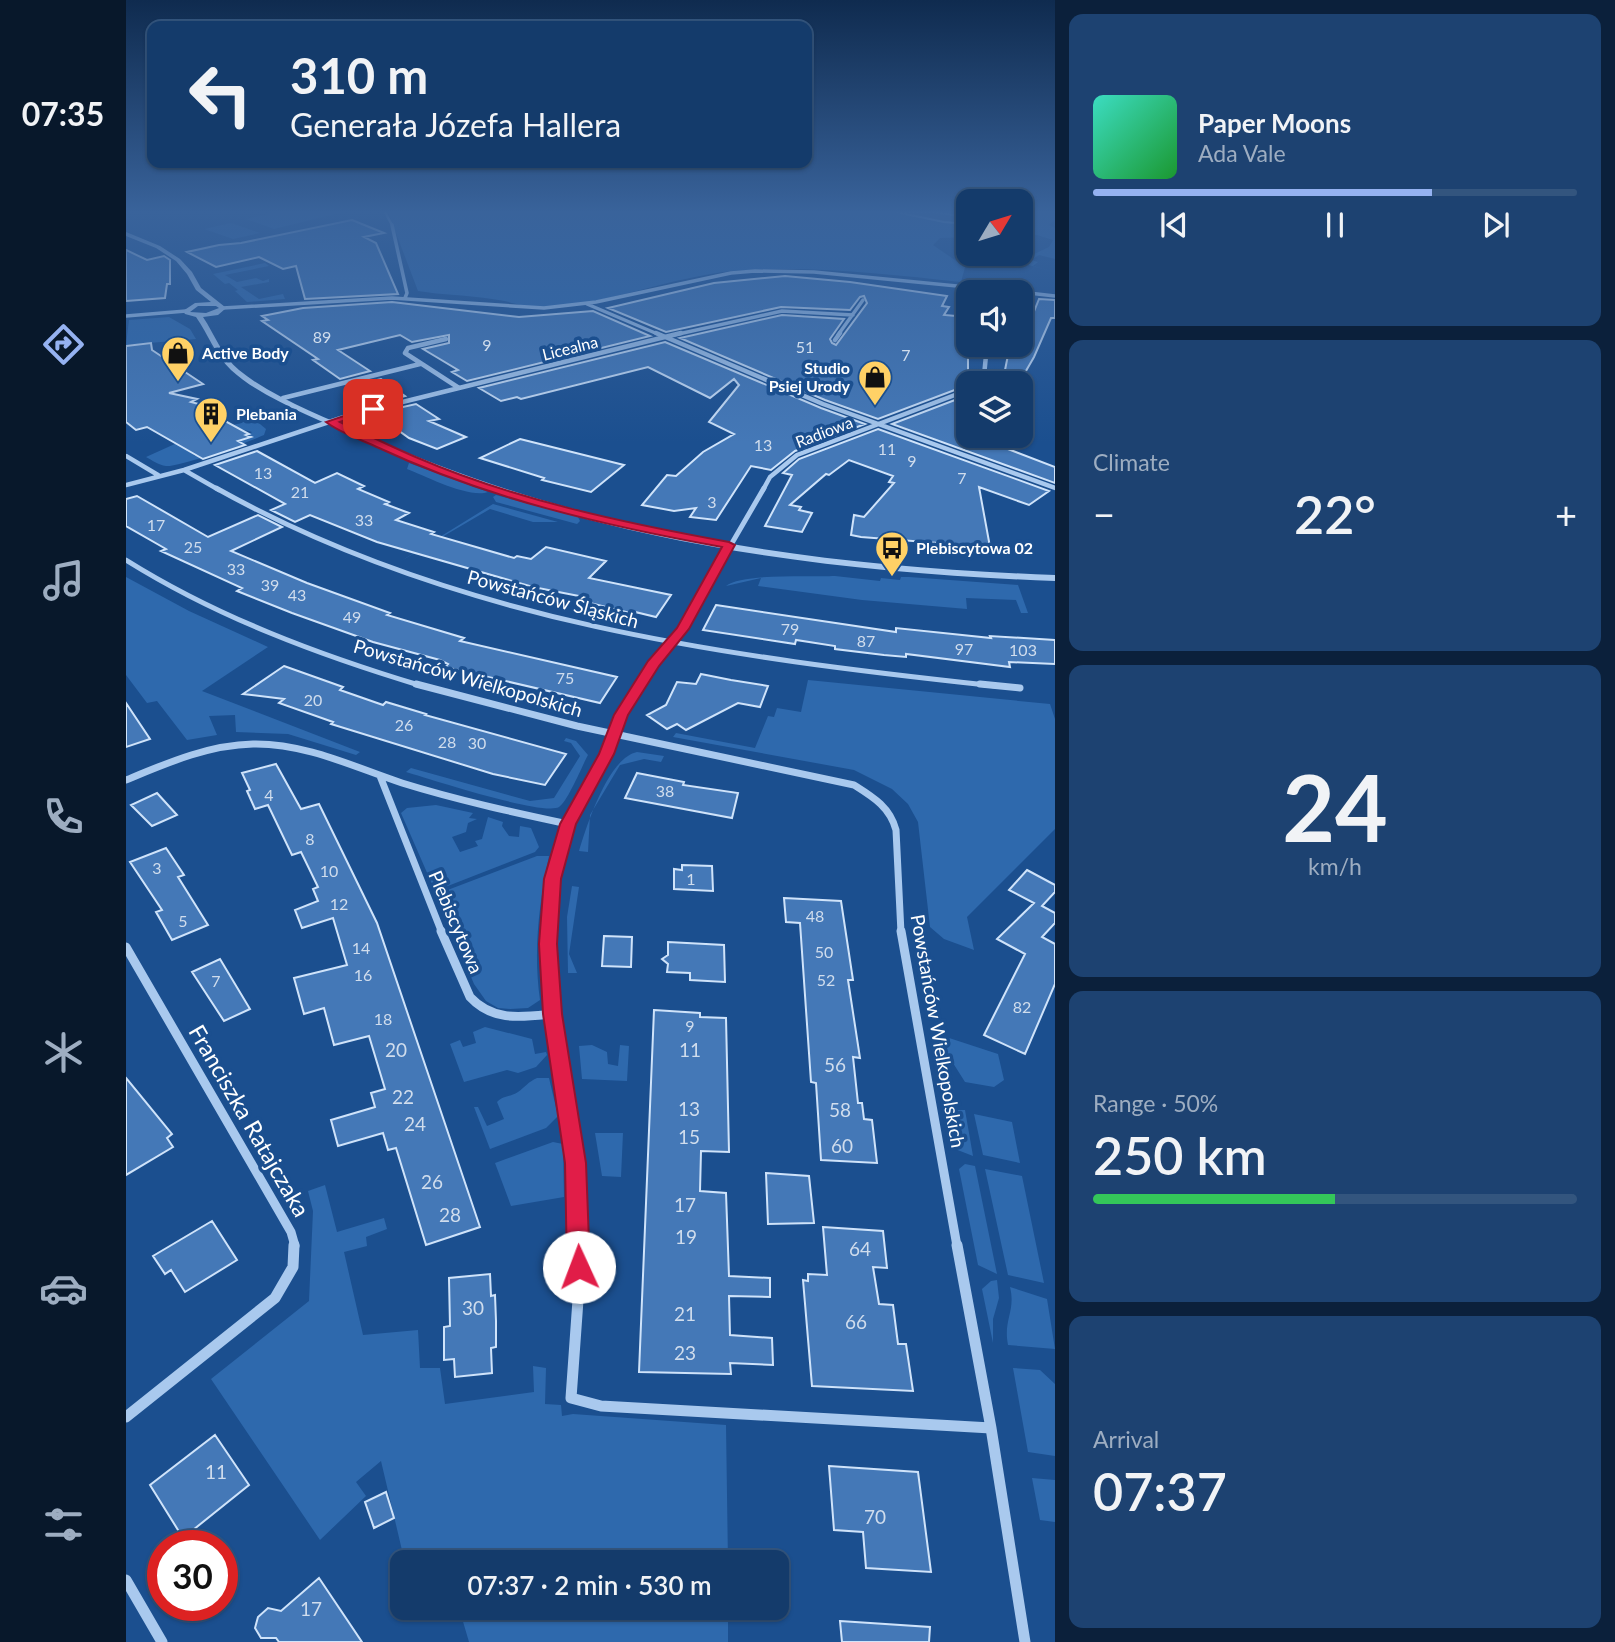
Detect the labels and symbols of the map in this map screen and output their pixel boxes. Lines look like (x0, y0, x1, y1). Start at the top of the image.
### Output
north arrow (956, 189, 1032, 266)
house number: 89 (313, 327, 331, 346)
street label: Licealna (540, 331, 600, 364)
shop icon: Active Body (159, 334, 197, 383)
house number: 9 (482, 335, 492, 354)
house number: 51 (796, 337, 814, 356)
place label: Active Body (201, 343, 289, 362)
house number: 7 (901, 345, 911, 364)
place label: Studio Psiej Urody (769, 358, 851, 395)
shop icon: Studio Psiej Urody (856, 358, 894, 407)
pin (343, 379, 403, 439)
building icon: Plebania (192, 395, 230, 444)
place label: Plebania (236, 404, 297, 423)
street label: Radiowa (792, 412, 855, 451)
house number: 13 (754, 435, 772, 454)
house number: 11 (878, 439, 896, 458)
house number: 9 (907, 451, 917, 470)
house number: 13 (254, 463, 272, 482)
house number: 7 (957, 468, 967, 487)
house number: 21 (291, 482, 309, 501)
house number: 3 (707, 492, 717, 511)
house number: 33 (355, 510, 373, 529)
house number: 17 (147, 515, 165, 534)
bus stop icon: Plebiscytowa 02 (873, 529, 911, 578)
house number: 25 (184, 537, 202, 556)
place label: Plebiscytowa 02 (916, 538, 1033, 557)
house number: 33 (227, 559, 245, 578)
street label: Powstańców Śląskich (465, 565, 641, 632)
house number: 39 (261, 575, 279, 594)
house number: 43 (288, 585, 306, 604)
house number: 49 (343, 607, 361, 626)
house number: 79 (781, 619, 799, 638)
house number: 87 (857, 631, 875, 650)
street label: Powstańców Wielkopolskich (351, 634, 585, 721)
house number: 97 (955, 639, 973, 658)
house number: 103 (1009, 640, 1037, 659)
house number: 75 (556, 668, 574, 687)
house number: 20 (304, 690, 322, 709)
house number: 26 (395, 715, 413, 734)
house number: 28 (438, 732, 456, 751)
house number: 30 (468, 733, 486, 752)
house number: 38 (656, 781, 674, 800)
house number: 4 (264, 785, 274, 804)
house number: 8 (305, 829, 315, 848)
house number: 3 (152, 858, 162, 877)
house number: 10 (320, 861, 338, 880)
street label: Plebiscytowa (424, 867, 488, 977)
house number: 1 (686, 869, 696, 888)
house number: 12 (330, 894, 348, 913)
house number: 48 (806, 906, 824, 925)
house number: 5 (178, 911, 188, 930)
street label: Powstańców Wielkopolskich (907, 912, 970, 1149)
house number: 14 (352, 938, 370, 957)
house number: 50 (815, 942, 833, 961)
house number: 16 (354, 965, 372, 984)
house number: 52 (817, 970, 835, 989)
house number: 7 (211, 971, 221, 990)
house number: 82 (1013, 997, 1031, 1016)
house number: 18 (374, 1009, 392, 1028)
house number: 9 (685, 1016, 695, 1035)
street label: Franciszka Ratajczaka (183, 1020, 316, 1221)
house number: 20 (385, 1038, 407, 1061)
house number: 11 (679, 1038, 701, 1061)
house number: 56 (824, 1053, 846, 1076)
house number: 22 (392, 1085, 414, 1108)
house number: 13 (678, 1097, 700, 1120)
house number: 58 (829, 1098, 851, 1121)
house number: 24 (404, 1112, 426, 1135)
house number: 15 (678, 1125, 700, 1148)
house number: 60 (831, 1134, 853, 1157)
house number: 26 (421, 1170, 443, 1193)
house number: 17 (674, 1193, 696, 1216)
house number: 28 (439, 1203, 461, 1226)
house number: 19 (675, 1225, 697, 1248)
position arrow (542, 1230, 616, 1304)
house number: 64 (849, 1237, 871, 1260)
house number: 30 (462, 1296, 484, 1319)
house number: 21 (674, 1302, 696, 1325)
house number: 66 (845, 1310, 867, 1333)
house number: 23 (674, 1341, 696, 1364)
house number: 11 (205, 1460, 227, 1483)
house number: 70 (864, 1505, 886, 1528)
speed limit sign: 30 (147, 1530, 238, 1621)
house number: 17 (300, 1597, 322, 1620)

